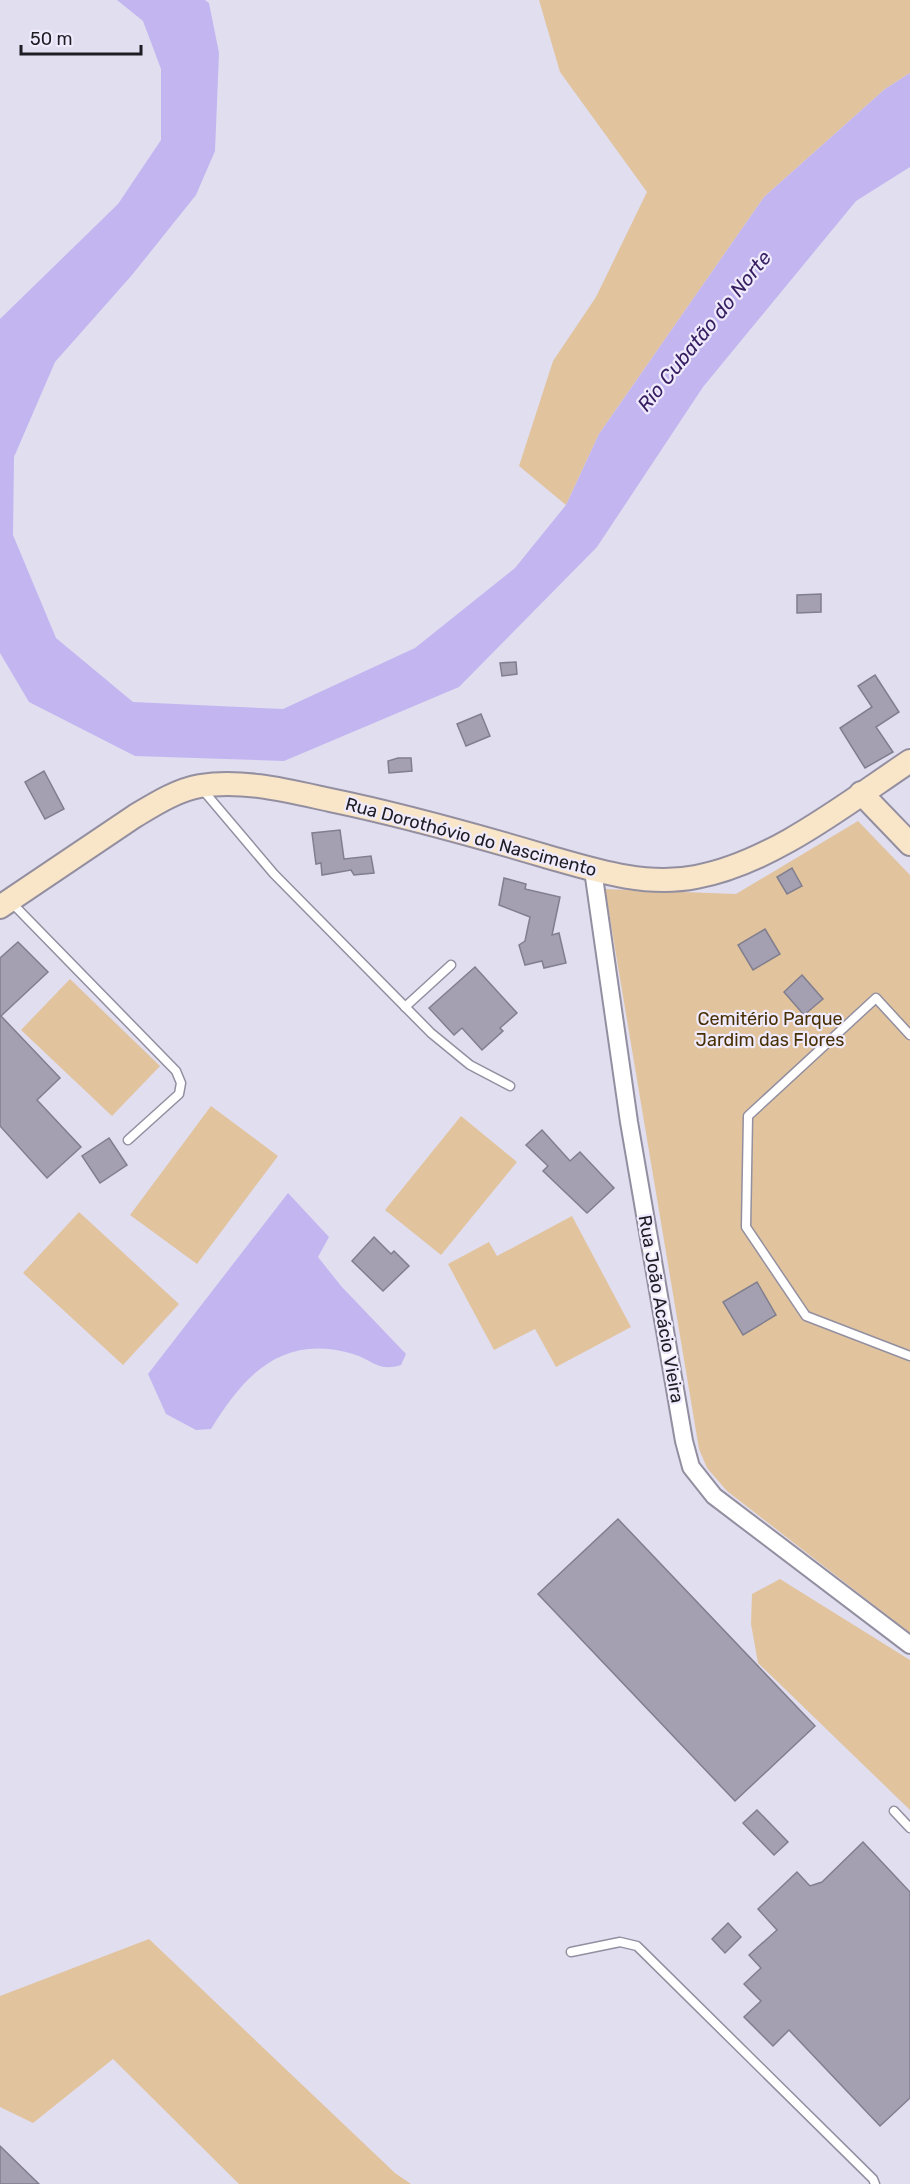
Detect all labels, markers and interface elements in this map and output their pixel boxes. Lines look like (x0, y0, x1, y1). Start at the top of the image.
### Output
scale bar (21, 18, 141, 56)
text: 50 m (30, 28, 73, 50)
water label: Rio Cubatão do Norte (632, 246, 776, 416)
street label: Rua Dorothóvio do Nascimento (343, 793, 599, 881)
park label: Cemitério Parque Jardim das Flores (696, 1008, 844, 1051)
street label: Rua João Acácio Vieira (634, 1213, 688, 1405)

